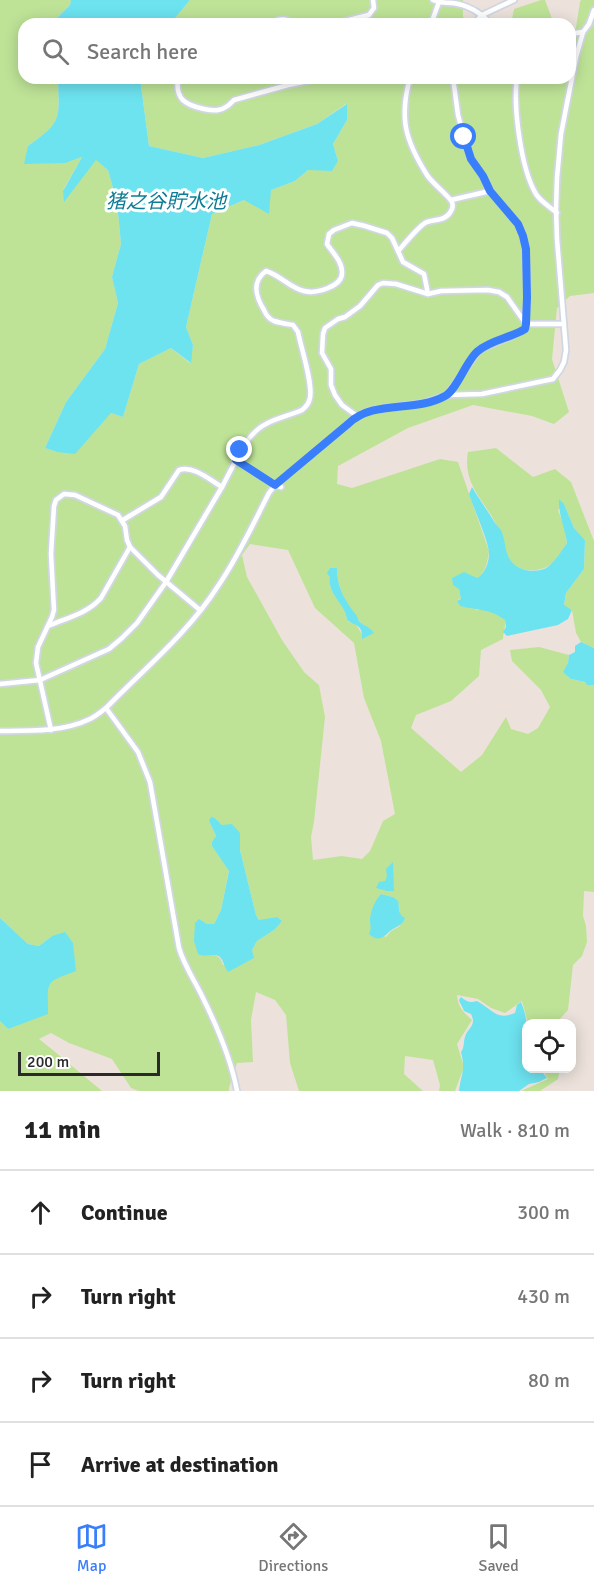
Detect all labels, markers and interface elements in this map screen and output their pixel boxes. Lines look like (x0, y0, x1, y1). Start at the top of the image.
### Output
search box (18, 18, 576, 84)
icon: search (39, 35, 72, 68)
text: Search here (87, 38, 198, 65)
route start (450, 123, 476, 149)
water label: 猪之谷貯水池 (106, 189, 228, 214)
route end (226, 436, 252, 462)
map controls (522, 1019, 576, 1073)
button: locate (522, 1019, 576, 1073)
scale bar (18, 1049, 160, 1076)
text: 200 m (27, 1052, 69, 1072)
text: 11 min (24, 1114, 101, 1146)
text: Walk · 810 m (460, 1118, 570, 1143)
icon: ahead (24, 1196, 57, 1229)
text: Continue (81, 1199, 168, 1226)
text: 300 m (517, 1200, 570, 1225)
icon: right (24, 1280, 57, 1313)
text: Turn right (81, 1283, 176, 1310)
text: 430 m (517, 1284, 570, 1309)
icon: right (24, 1364, 57, 1397)
text: Turn right (81, 1367, 176, 1394)
text: 80 m (528, 1368, 570, 1393)
icon: arrive (24, 1448, 57, 1481)
text: Arrive at destination (81, 1451, 278, 1478)
tab: Map (75, 1520, 108, 1576)
tab: Directions (258, 1520, 328, 1576)
tab: Saved (479, 1520, 519, 1576)

